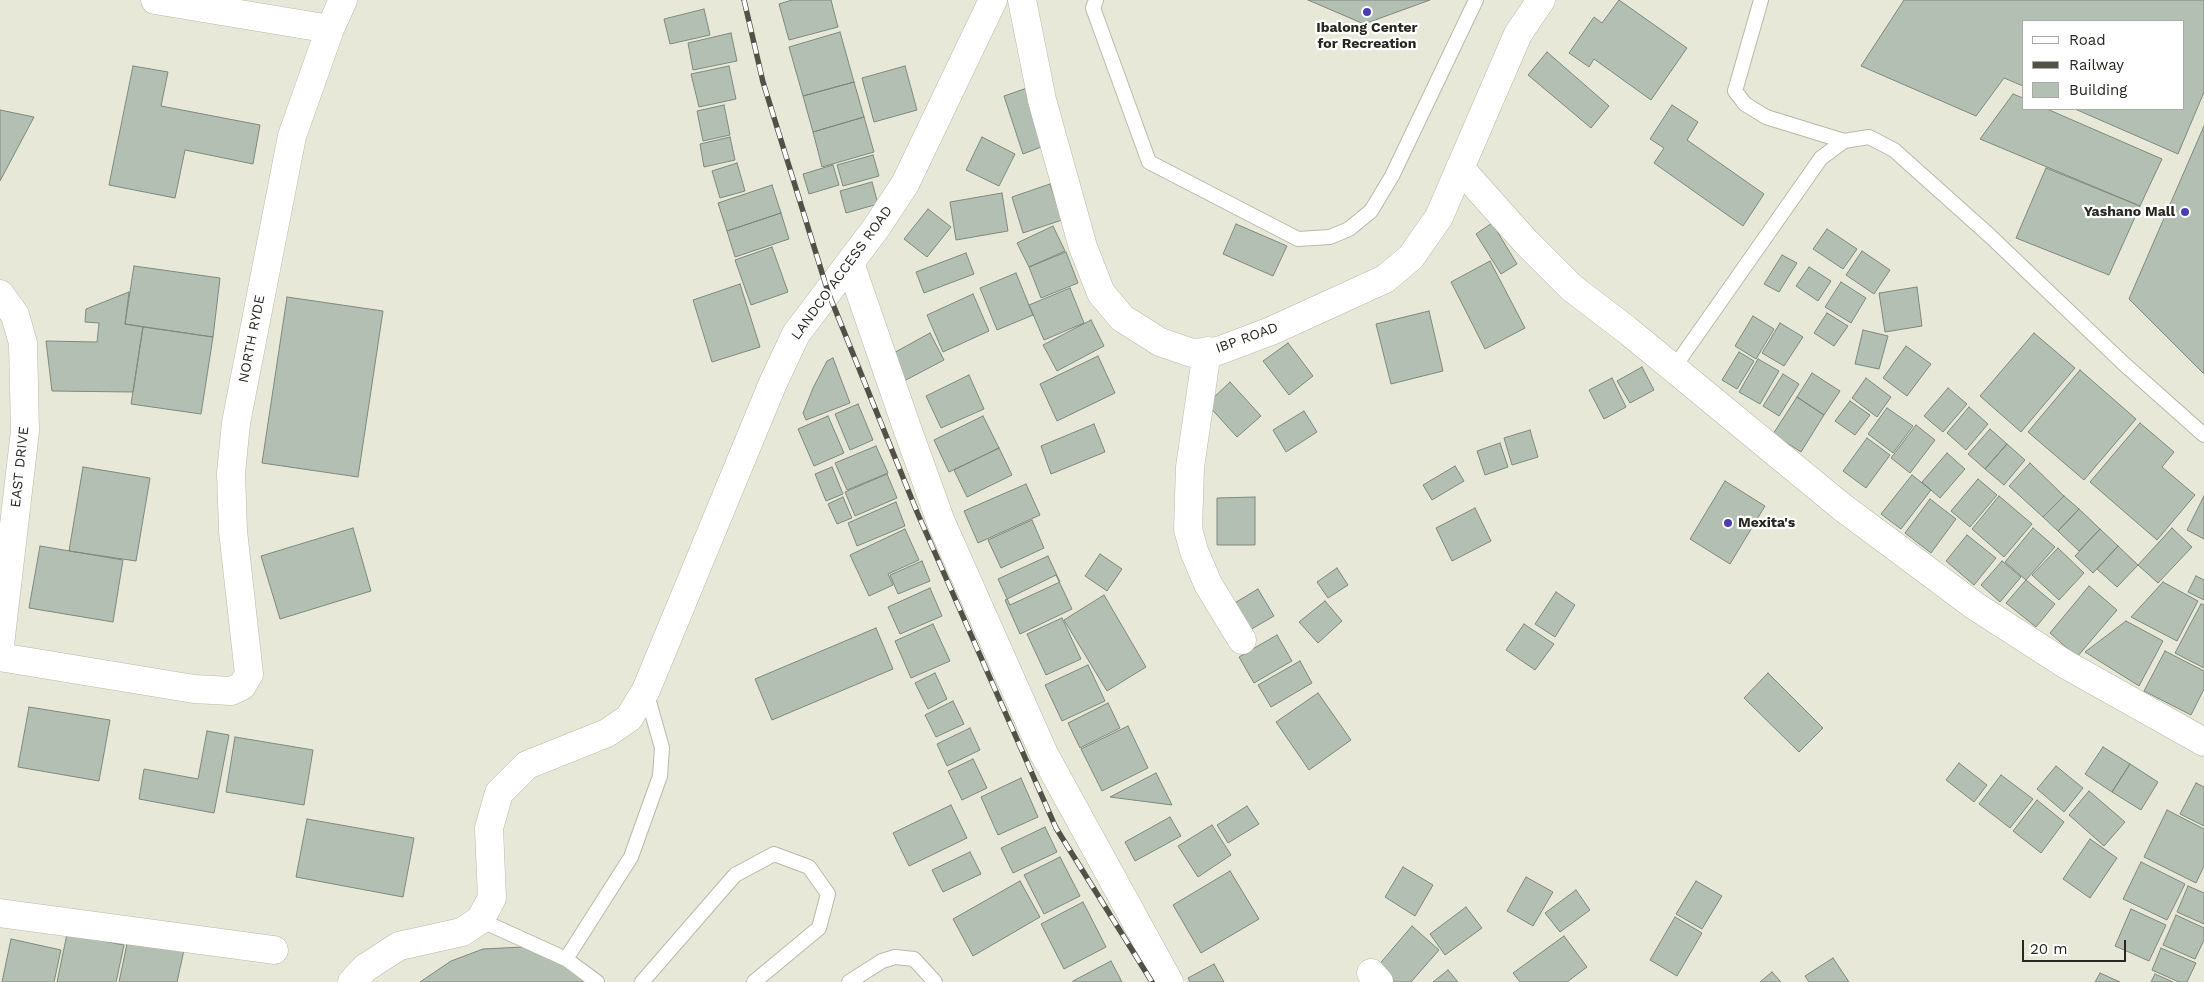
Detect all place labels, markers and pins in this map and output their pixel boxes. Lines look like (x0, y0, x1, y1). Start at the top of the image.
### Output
marker: Ibalong Center for Recreation (1361, 6, 1373, 18)
place label: Ibalong Center for Recreation (1316, 20, 1418, 52)
place label: Yashano Mall (2084, 204, 2175, 220)
marker: Yashano Mall (2179, 206, 2191, 218)
place label: Mexita's (1738, 515, 1795, 531)
marker: Mexita's (1722, 517, 1734, 529)

